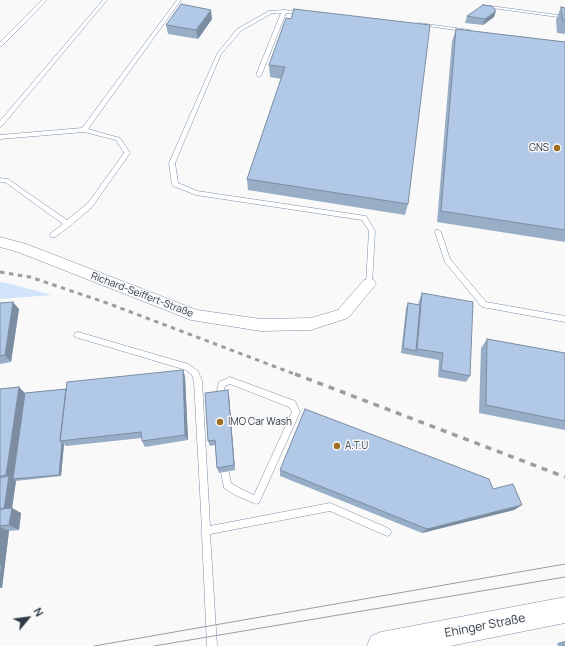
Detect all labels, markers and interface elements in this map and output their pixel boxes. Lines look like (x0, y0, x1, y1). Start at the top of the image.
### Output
place label: GNS (529, 142, 549, 154)
marker: GNS (552, 143, 562, 153)
street label: Richard-Seiffert-Straße (89, 270, 195, 320)
place label: IMO Car Wash (228, 416, 292, 428)
marker: IMO Car Wash (215, 417, 225, 427)
place label: A.T.U (345, 440, 368, 452)
marker: A.T.U (332, 441, 342, 451)
north arrow (8, 598, 48, 638)
text: N (30, 605, 47, 619)
street label: Ehinger Straße (443, 611, 527, 641)

